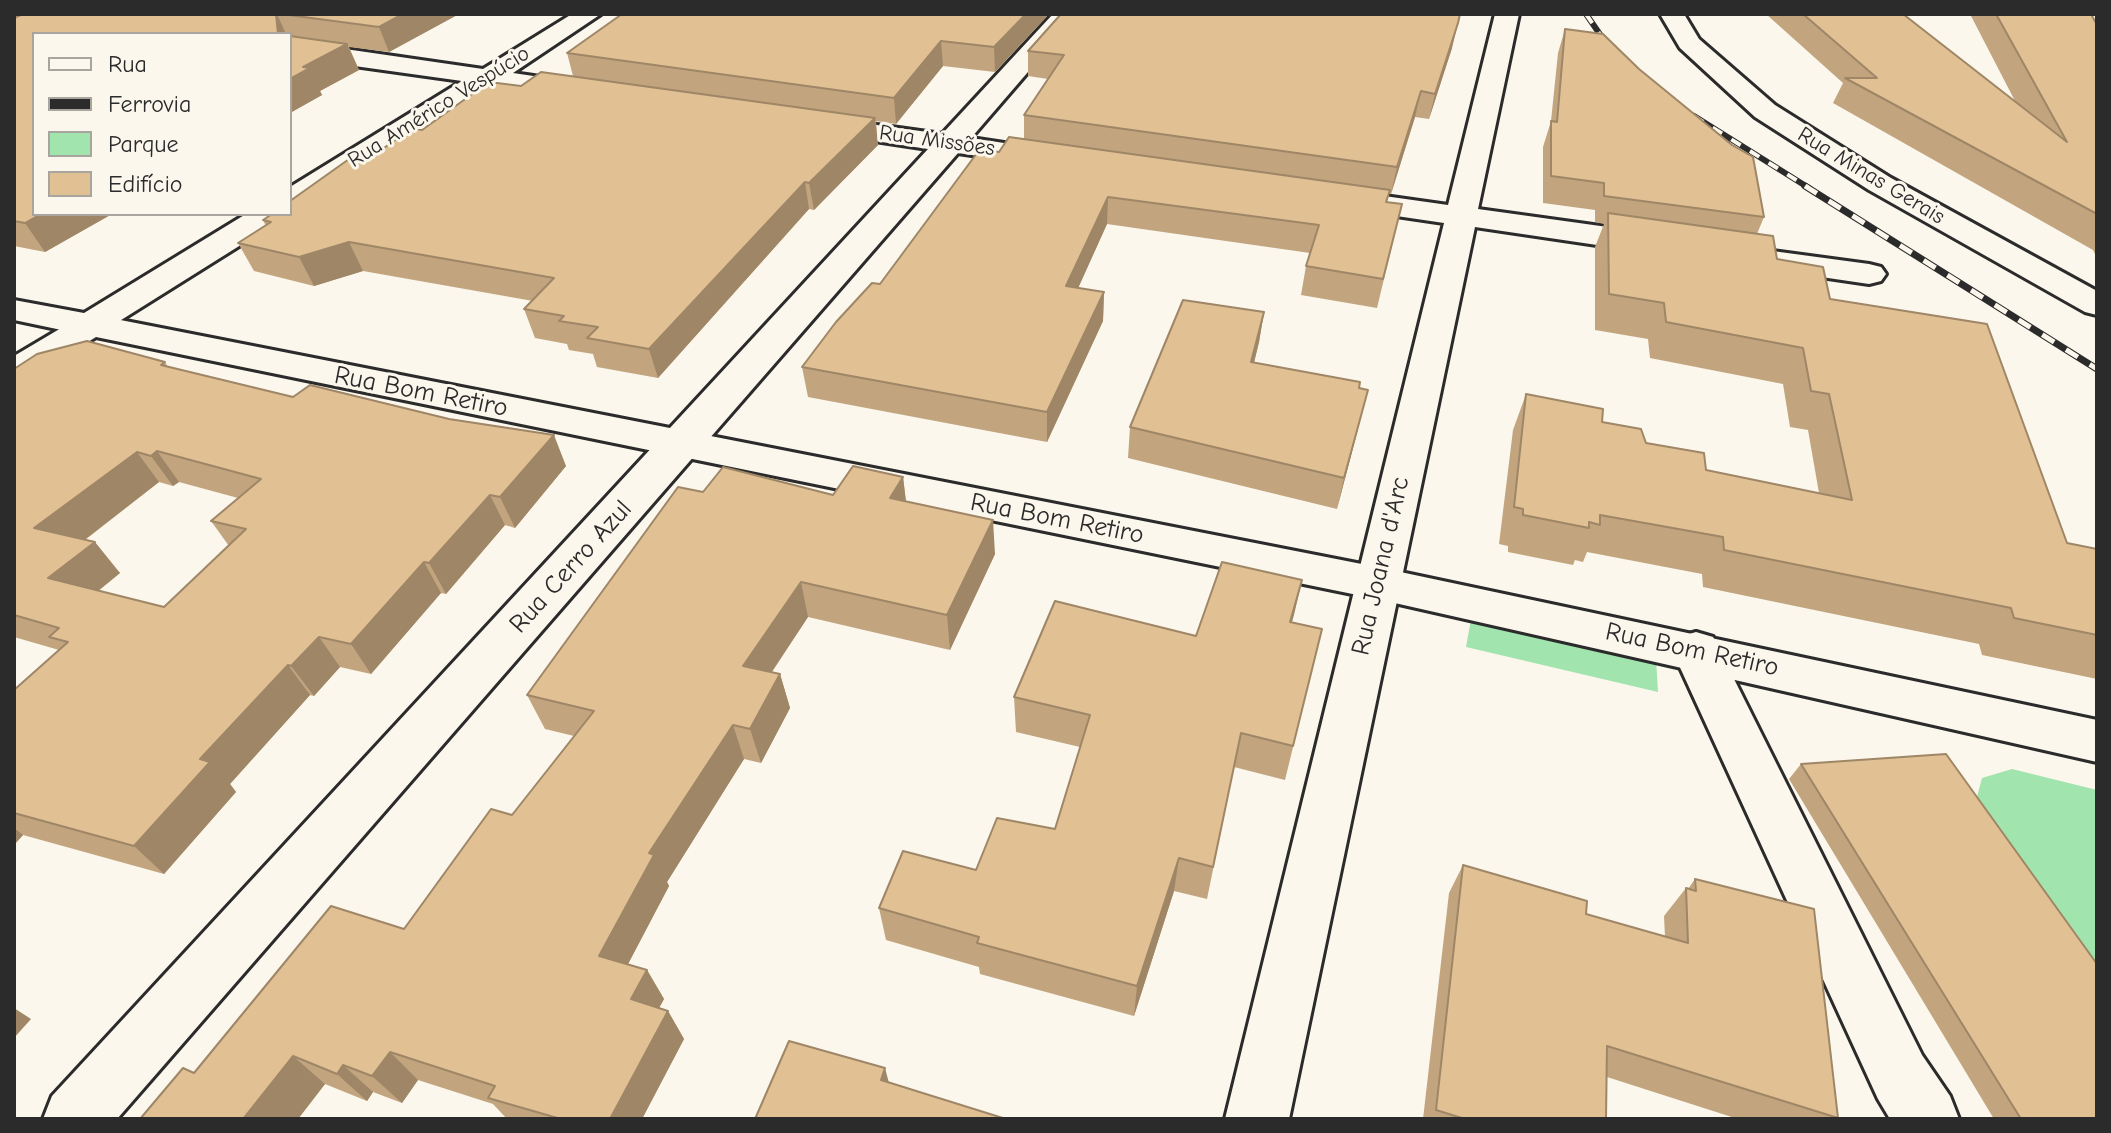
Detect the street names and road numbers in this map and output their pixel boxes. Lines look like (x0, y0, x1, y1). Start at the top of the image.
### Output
street label: Rua Américo Vespúcio (343, 40, 535, 174)
street label: Rua Missões (877, 120, 997, 162)
street label: Rua Minas Gerais (1793, 122, 1949, 230)
street label: Rua Bom Retiro (332, 360, 510, 424)
street label: Rua Joana d'Arc (1345, 474, 1417, 658)
street label: Rua Bom Retiro (968, 487, 1146, 551)
street label: Rua Cerro Azul (503, 494, 639, 640)
street label: Rua Bom Retiro (1603, 616, 1781, 684)

